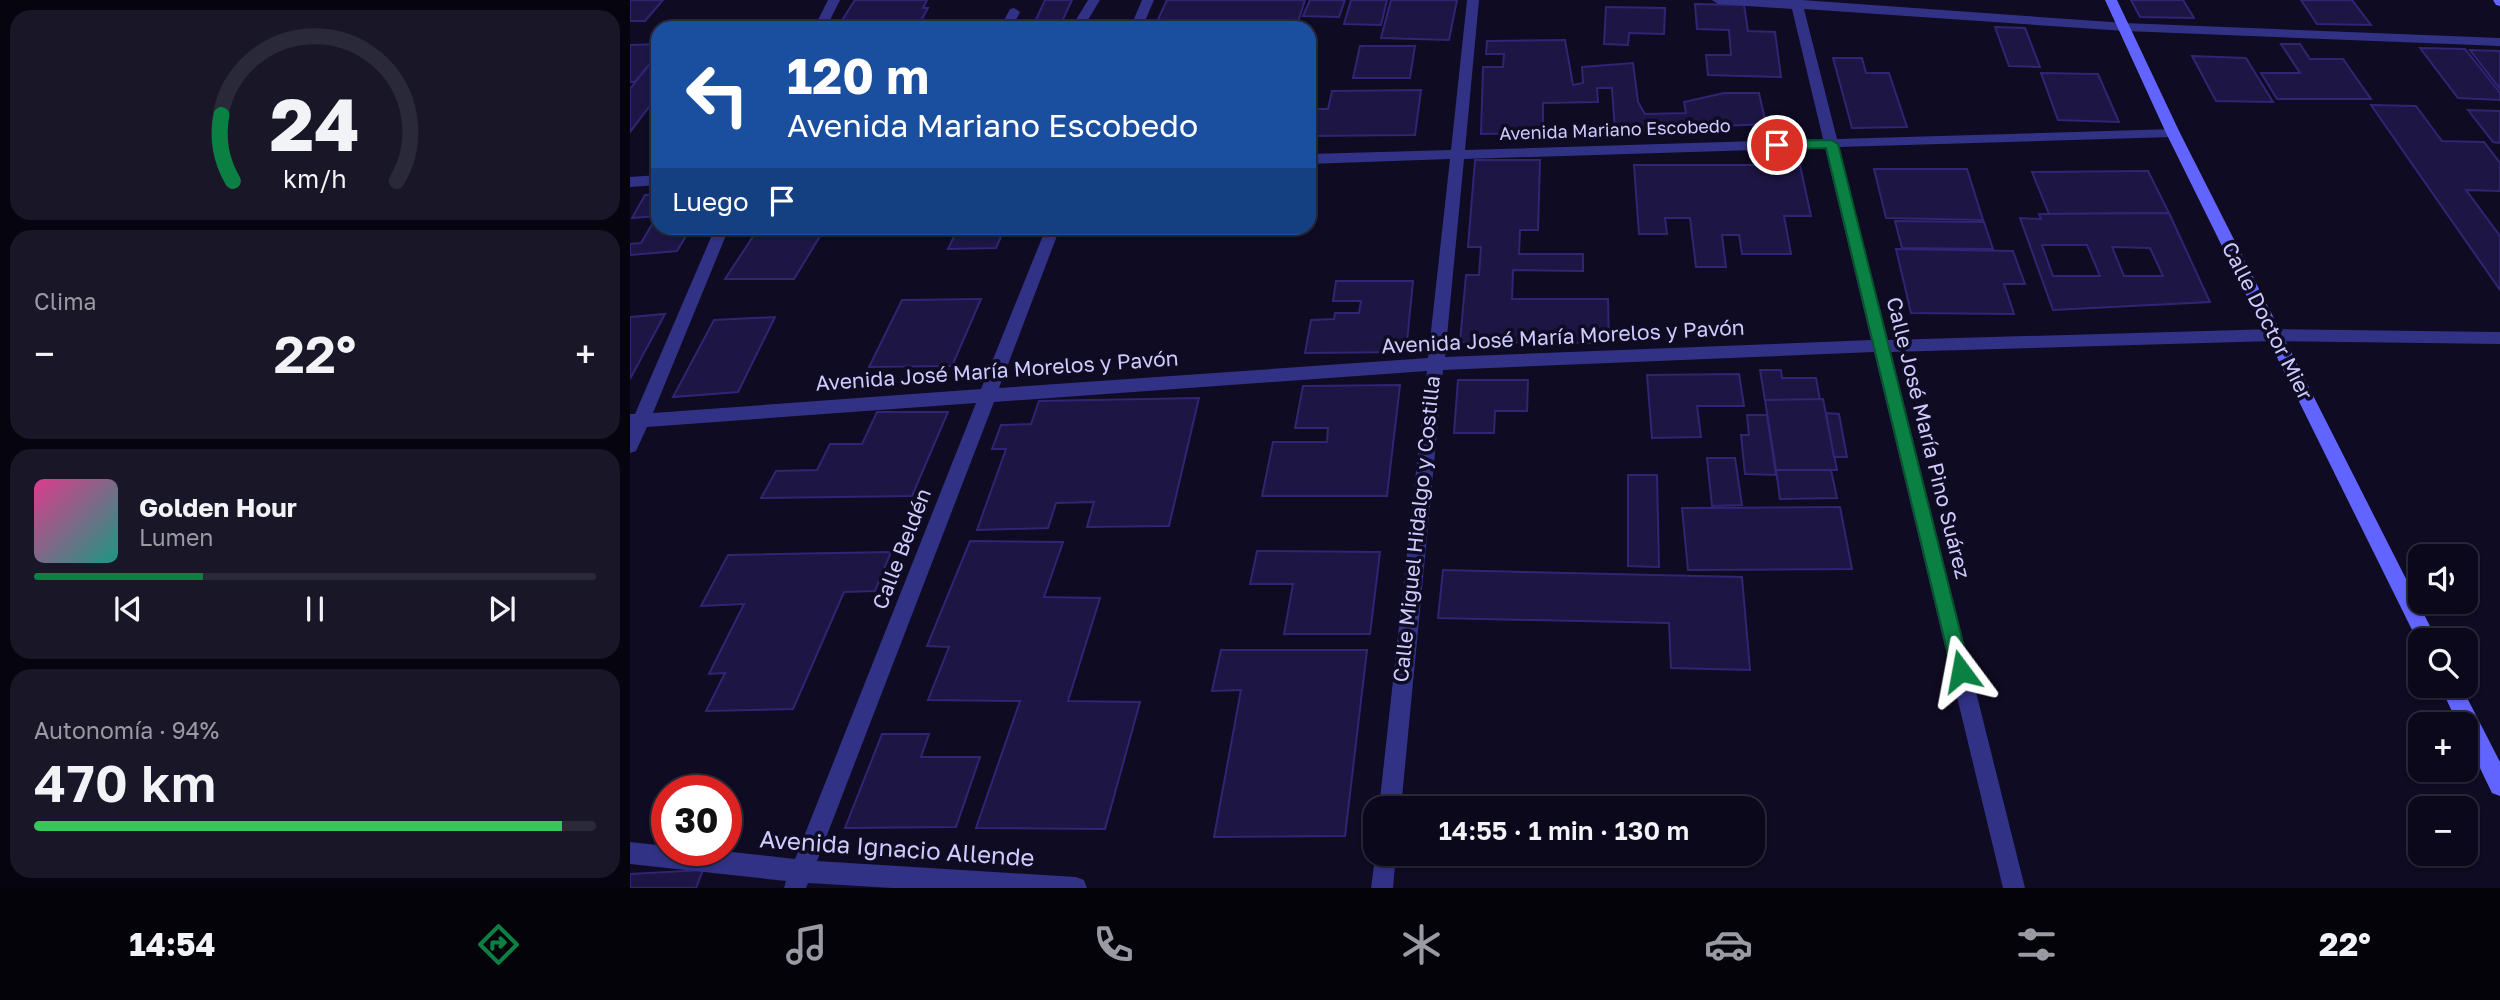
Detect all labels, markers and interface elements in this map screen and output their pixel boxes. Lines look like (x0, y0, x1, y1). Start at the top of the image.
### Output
text: 120 m (787, 46, 929, 105)
icon: left (672, 49, 763, 140)
text: 24 (270, 80, 360, 167)
text: Avenida Mariano Escobedo (787, 106, 1198, 144)
street label: Avenida Mariano Escobedo (1499, 114, 1731, 144)
pin (1747, 115, 1807, 175)
icon: arrive (1758, 126, 1796, 164)
text: km/h (283, 163, 347, 194)
icon: arrive (763, 182, 801, 220)
text: Luego (672, 186, 749, 217)
street label: Calle Doctor Mier (2217, 237, 2319, 404)
text: Clima (34, 287, 97, 315)
street label: Calle José María Pino Suárez (1881, 294, 1977, 581)
street label: Avenida José María Morelos y Pavón (1381, 314, 1745, 359)
text: 22° (274, 322, 356, 384)
text: − (34, 331, 55, 376)
text: + (575, 331, 596, 376)
street label: Avenida José María Morelos y Pavón (815, 344, 1179, 396)
street label: Calle Miguel Hidalgo y Costilla (1387, 374, 1445, 684)
street label: Calle Beldén (866, 484, 936, 613)
text: Golden Hour (139, 492, 297, 523)
text: Lumen (139, 523, 213, 551)
map controls (2408, 544, 2478, 866)
button: sound (2408, 544, 2478, 614)
icon: previous (109, 590, 147, 628)
icon: pause (296, 590, 334, 628)
icon: next (483, 590, 521, 628)
button: search (2408, 628, 2478, 698)
position arrow (1924, 634, 1998, 708)
button: + (2408, 712, 2478, 782)
text: Autonomía · 94% (34, 716, 219, 744)
text: 470 km (34, 751, 216, 813)
speed limit sign: 30 (651, 775, 742, 866)
button: − (2408, 796, 2478, 866)
text: 14:55 · 1 min · 130 m (1439, 815, 1689, 846)
street label: Avenida Ignacio Allende (759, 823, 1036, 872)
icon: directions (474, 920, 523, 969)
icon: music (782, 920, 831, 969)
icon: phone (1089, 920, 1138, 969)
icon: climate (1397, 920, 1446, 969)
icon: car (1704, 920, 1753, 969)
icon: filters (2012, 920, 2061, 969)
text: 14:54 (129, 925, 216, 963)
text: 22° (2319, 925, 2371, 963)

